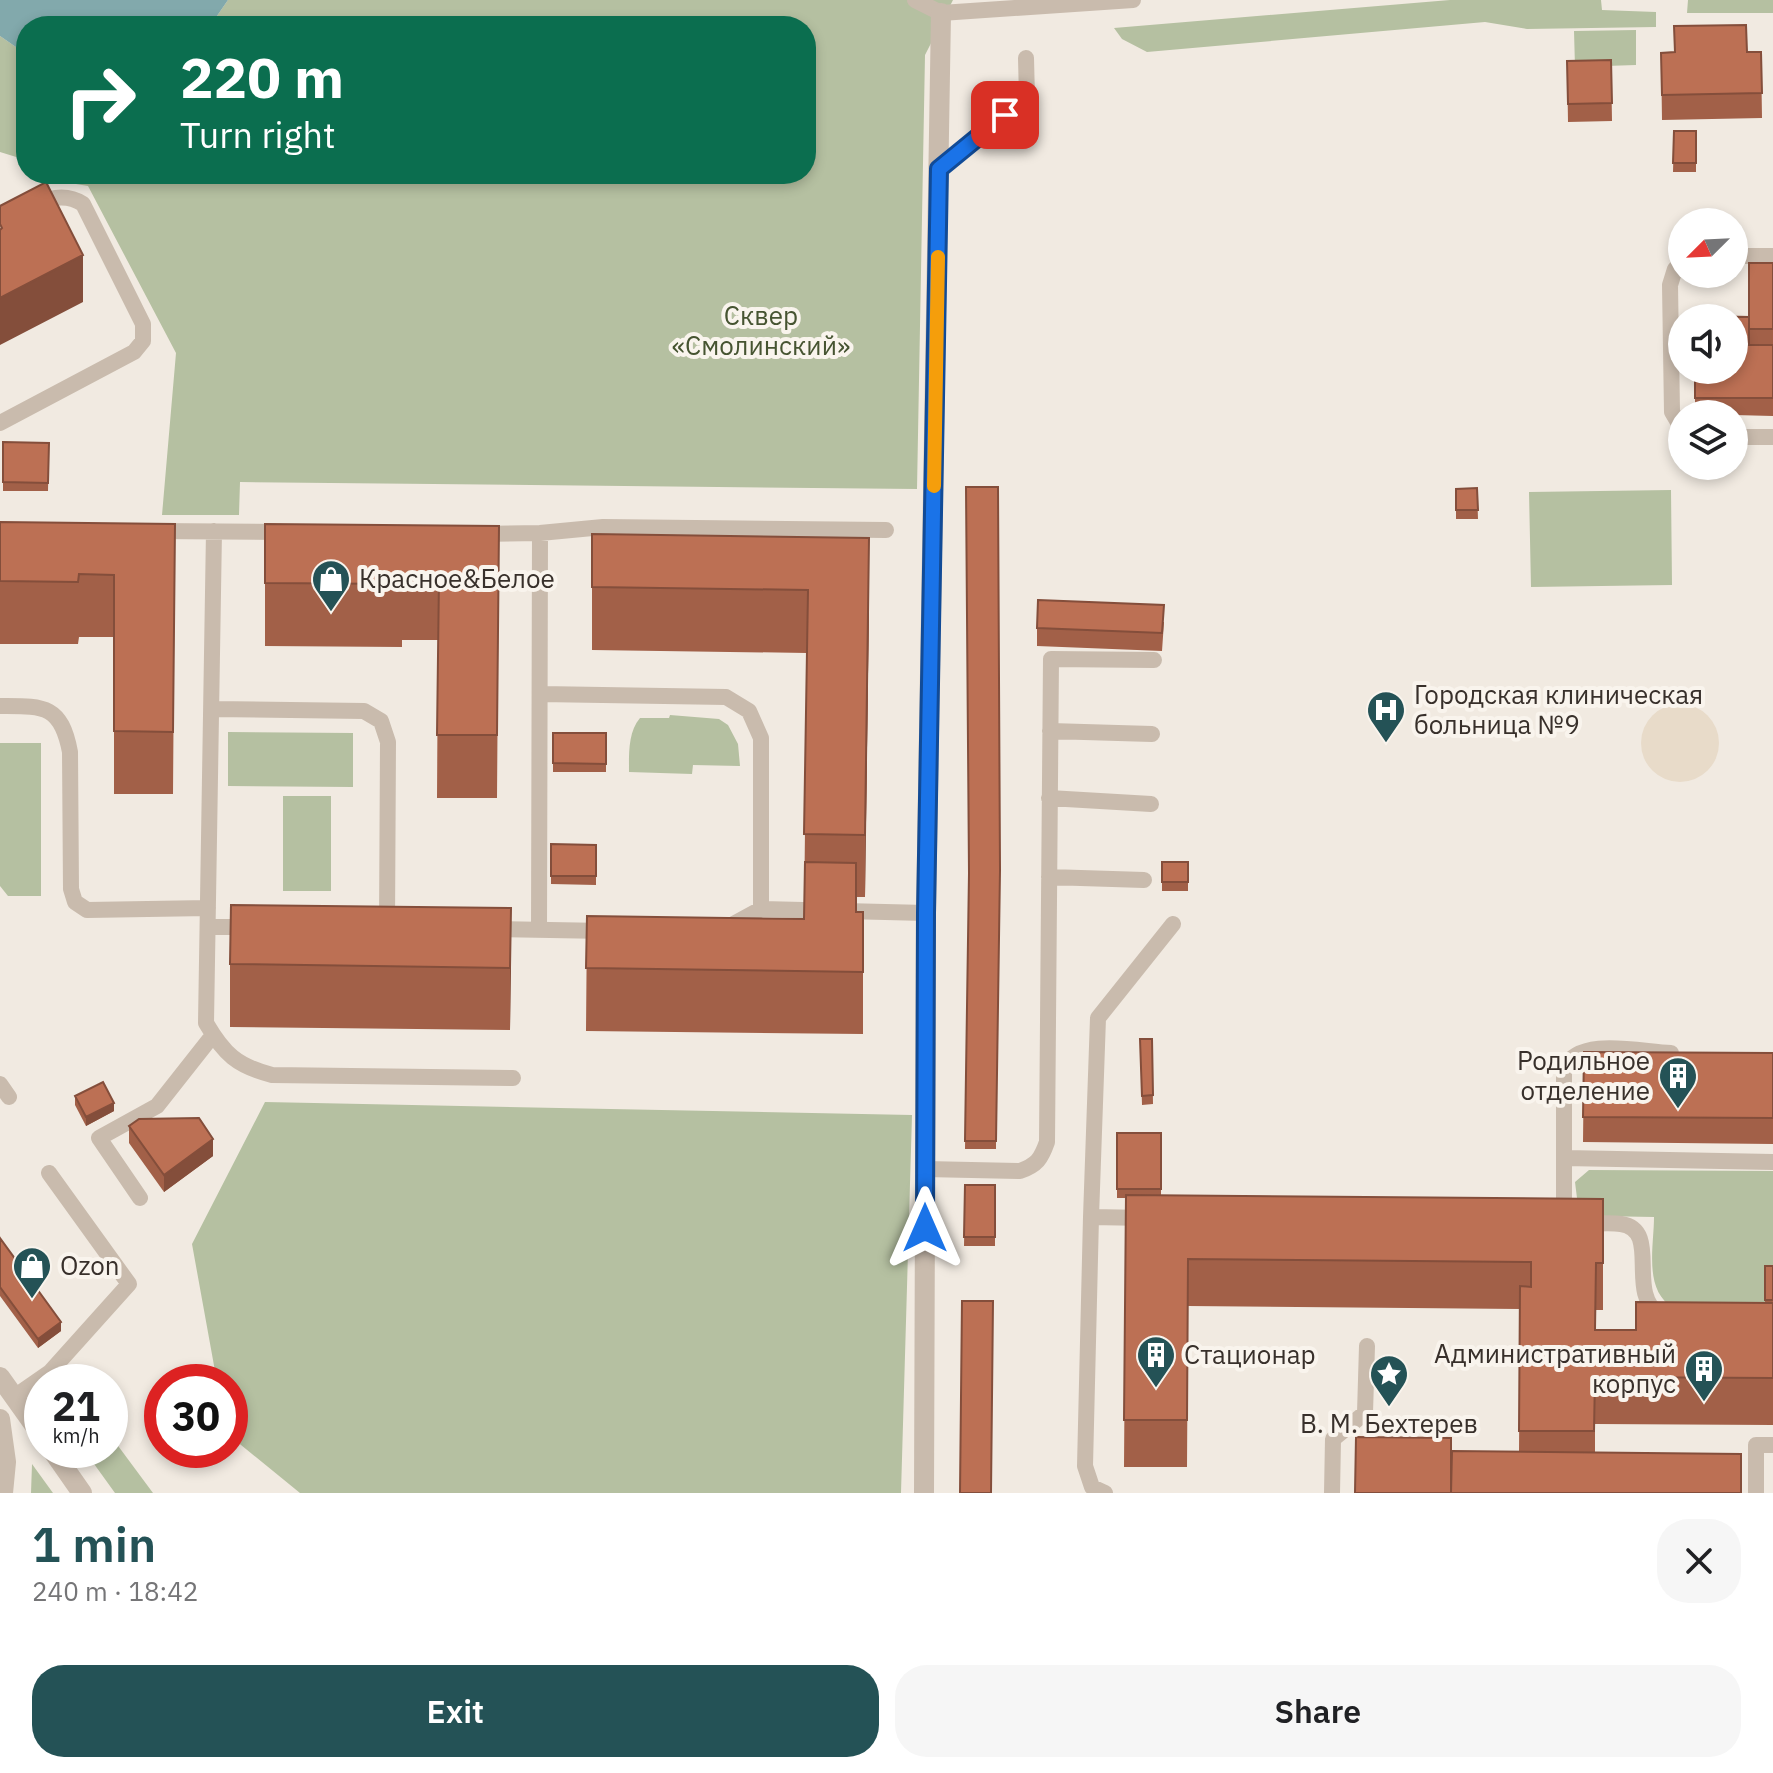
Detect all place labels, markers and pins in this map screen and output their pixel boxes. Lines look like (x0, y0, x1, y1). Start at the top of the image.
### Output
pin (971, 81, 1039, 149)
shop icon: Красное&Белое (310, 558, 352, 613)
place label: Красное&Белое (359, 561, 555, 595)
place label: Городская клиническая больница №9 (1414, 677, 1703, 741)
hospital icon: Городская клиническая больница №9 (1365, 689, 1407, 744)
place label: Родильное отделение (1517, 1043, 1650, 1107)
building icon: Родильное отделение (1657, 1055, 1699, 1110)
shop icon: Ozon (11, 1245, 53, 1300)
place label: Ozon (60, 1248, 120, 1282)
building icon: Стационар (1135, 1334, 1177, 1389)
place label: Административный корпус (1434, 1336, 1676, 1400)
place label: Стационар (1184, 1337, 1316, 1371)
building icon: Административный корпус (1683, 1348, 1725, 1403)
place icon: В. М. Бехтерев (1368, 1353, 1410, 1408)
place label: В. М. Бехтерев (1300, 1406, 1478, 1440)

